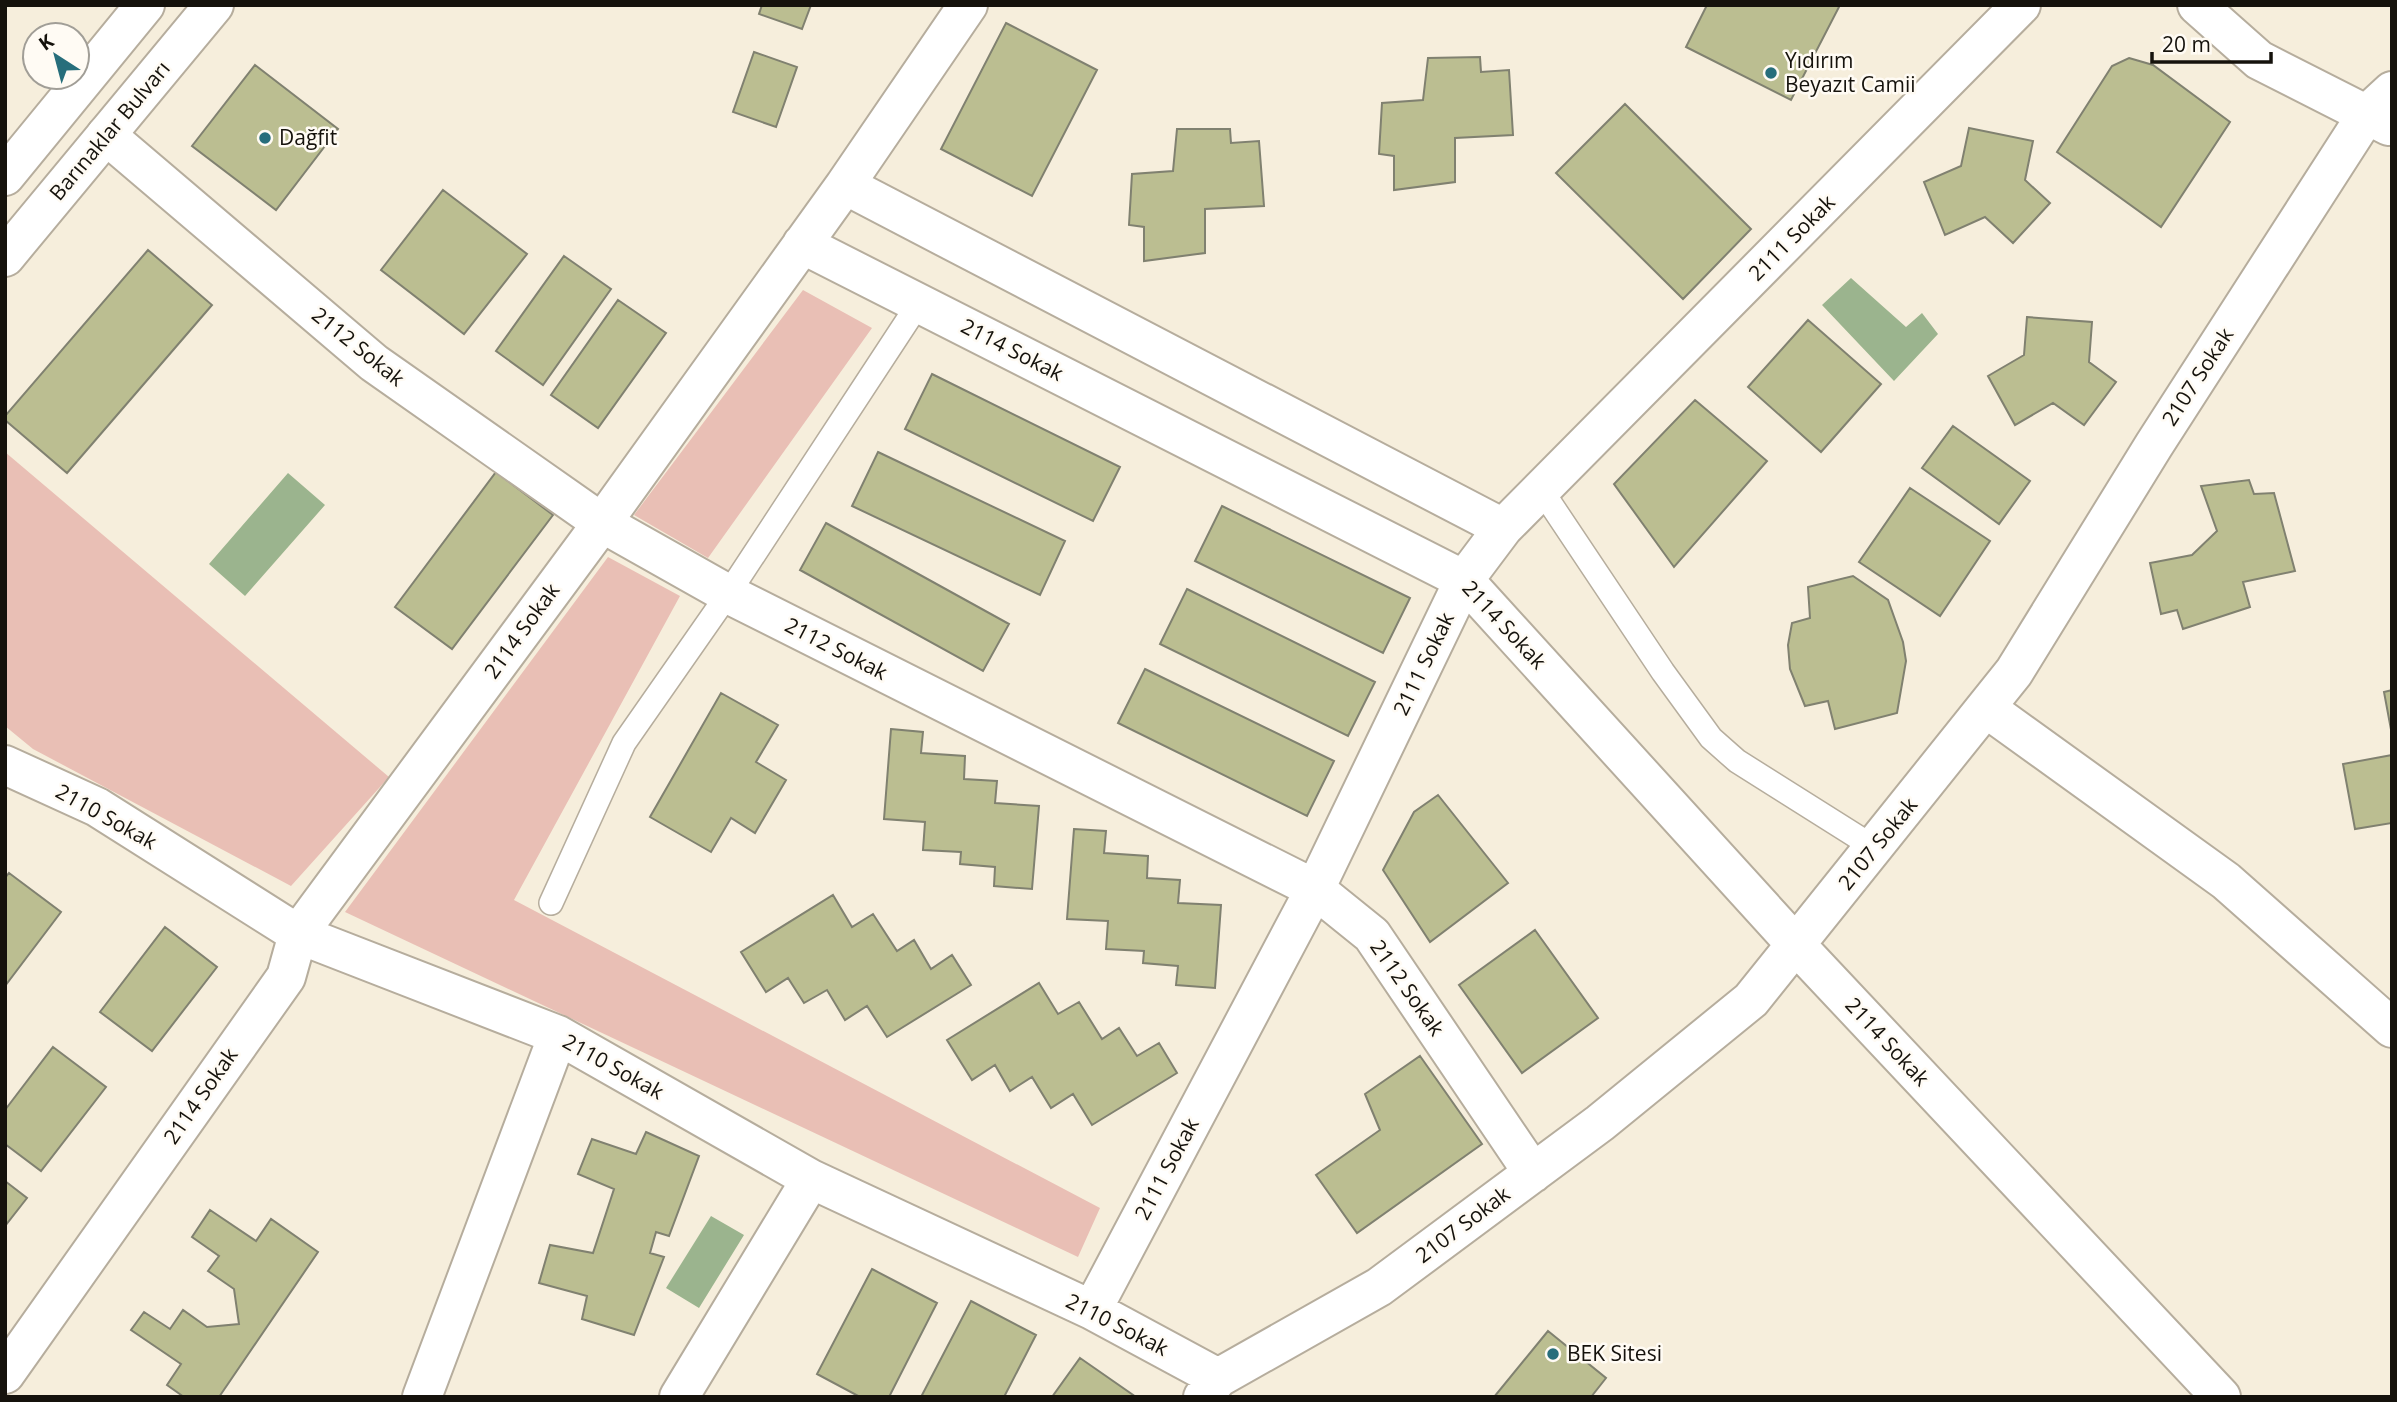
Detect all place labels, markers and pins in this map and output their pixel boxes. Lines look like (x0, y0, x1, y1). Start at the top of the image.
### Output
place label: Yıdırım Beyazıt Camii (1785, 46, 1916, 98)
marker: Yıdırım Beyazıt Camii (1763, 65, 1779, 81)
place label: Dağfit (279, 123, 337, 151)
marker: Dağfit (257, 130, 273, 146)
place label: BEK Sitesi (1567, 1339, 1662, 1367)
marker: BEK Sitesi (1545, 1346, 1561, 1362)

